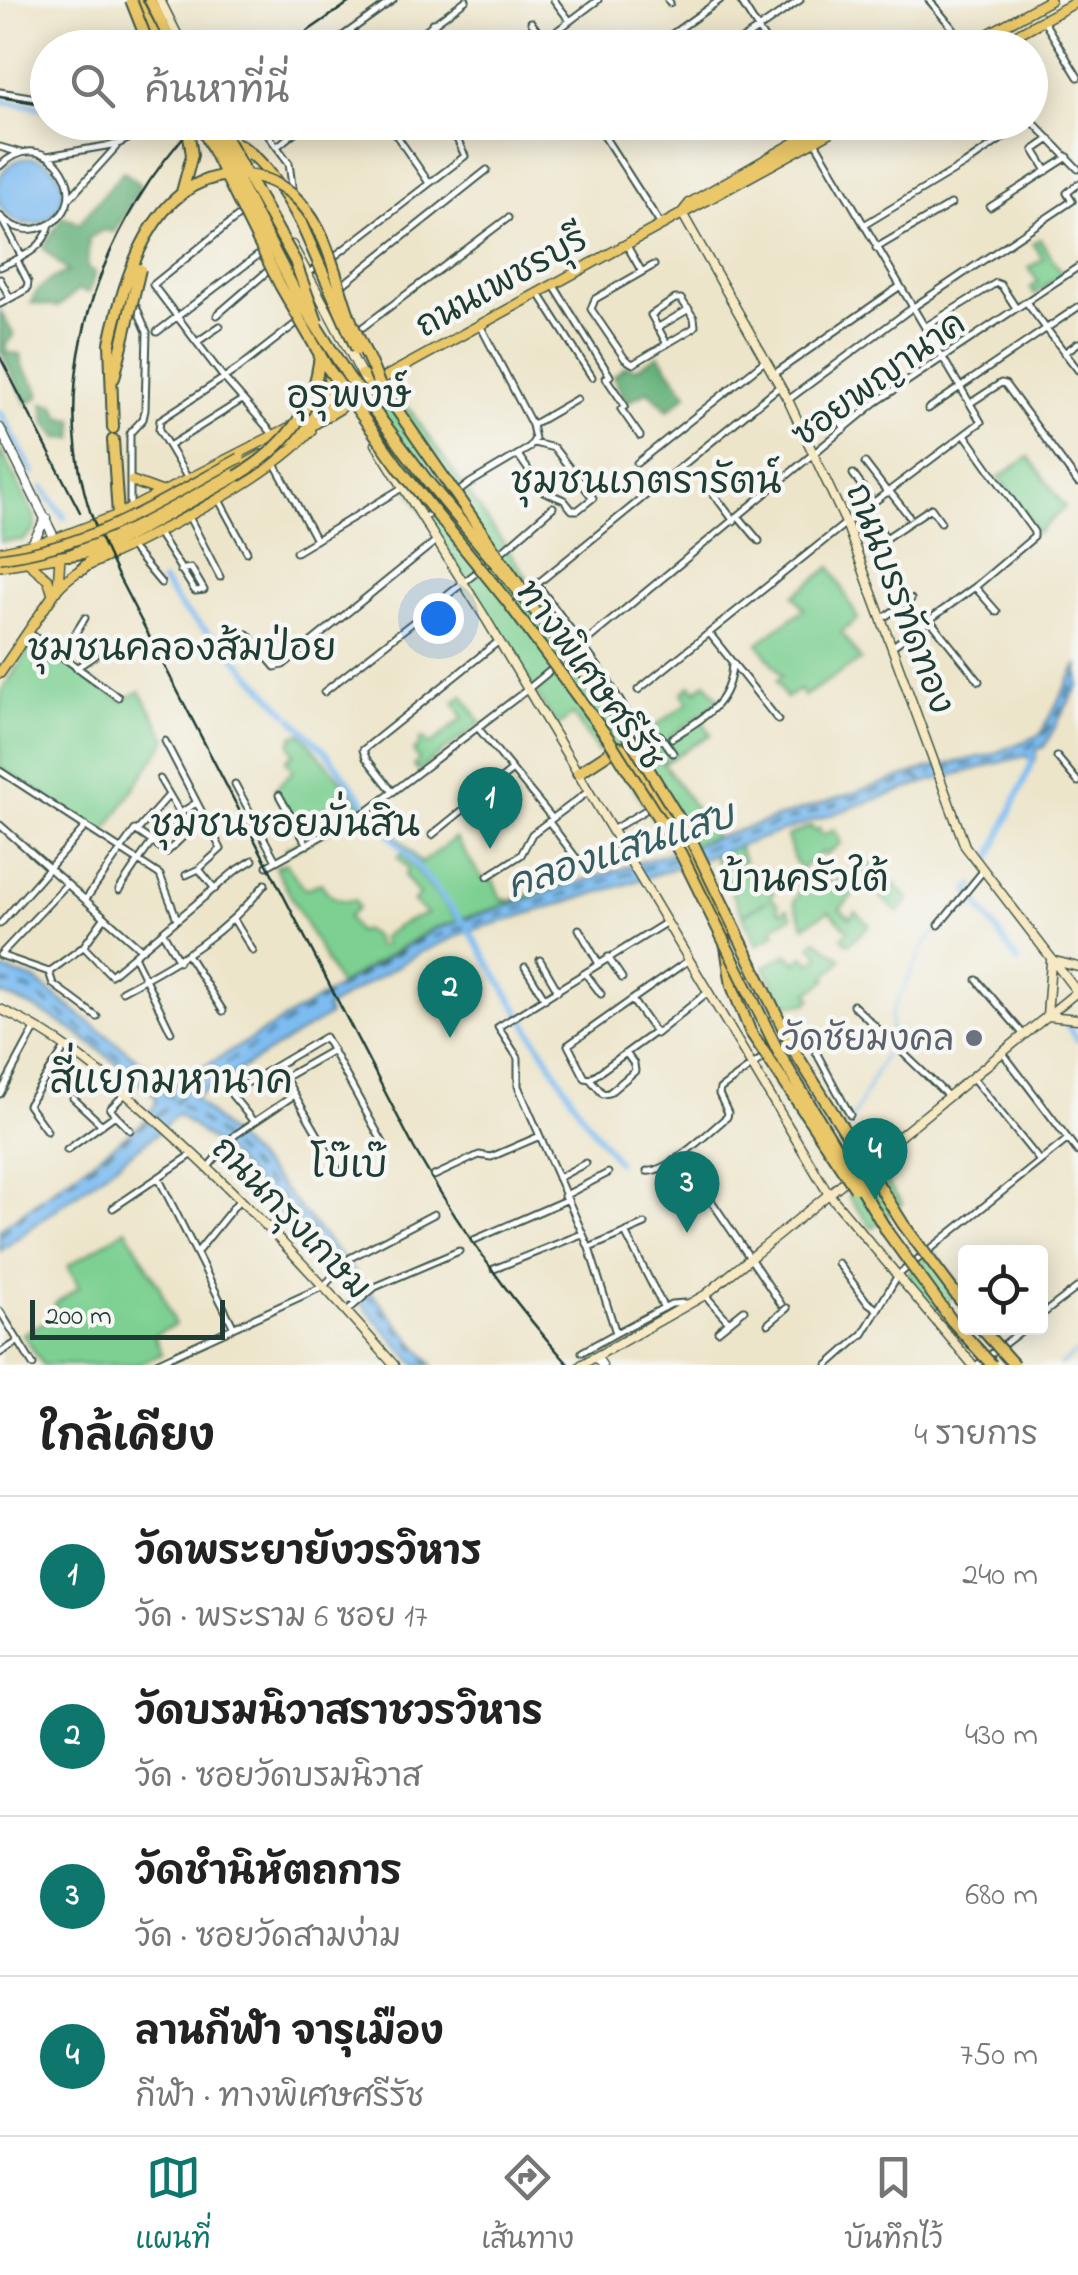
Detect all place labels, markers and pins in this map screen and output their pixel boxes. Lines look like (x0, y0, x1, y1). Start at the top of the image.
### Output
pin: 1 (458, 766, 522, 849)
pin: 2 (418, 956, 482, 1038)
place label: วัดชัยมงคล (782, 1016, 954, 1067)
marker: วัดชัยมงคล (963, 1027, 985, 1049)
pin: 4 (842, 1118, 908, 1200)
pin: 3 (654, 1150, 720, 1233)

